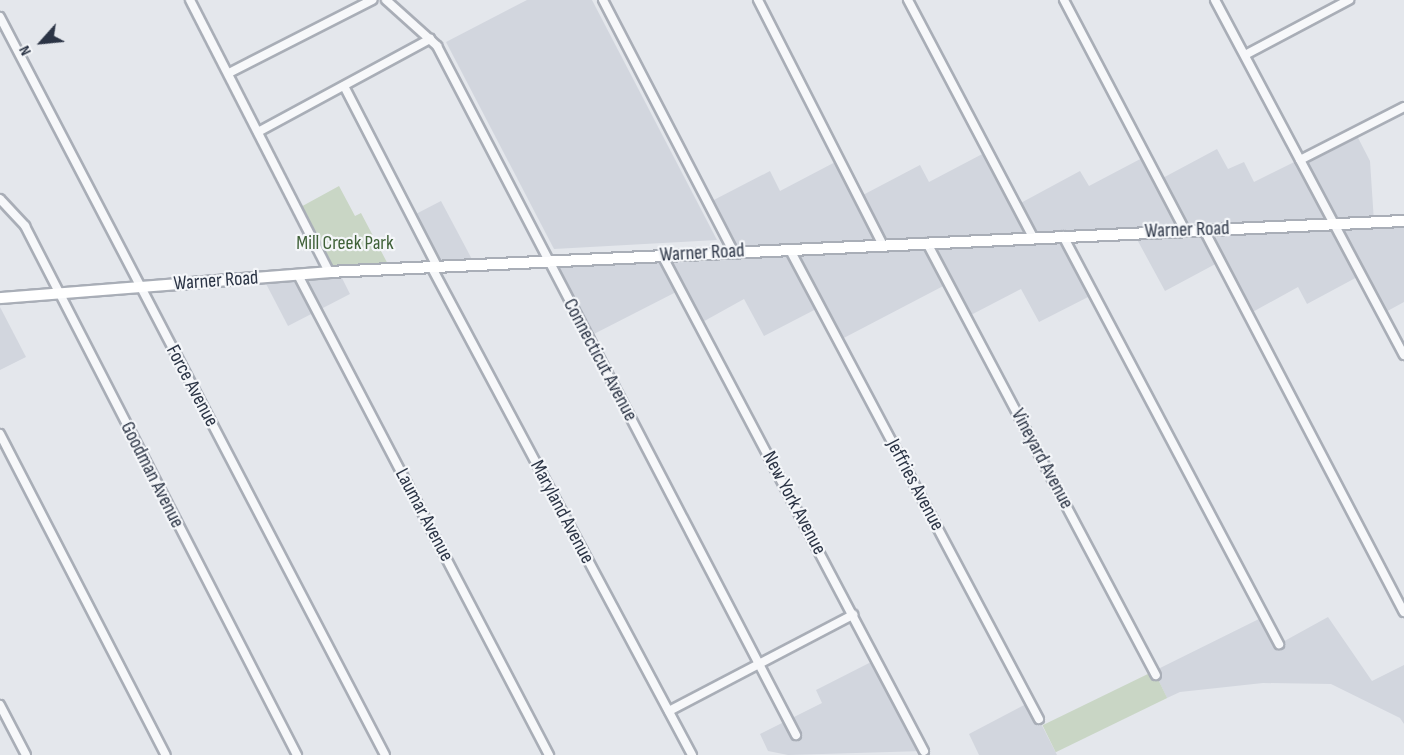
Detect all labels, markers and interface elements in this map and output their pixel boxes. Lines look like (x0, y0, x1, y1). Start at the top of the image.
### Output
north arrow (12, 12, 72, 72)
text: N (15, 42, 36, 59)
street label: Warner Road (1144, 217, 1230, 243)
park label: Mill Creek Park (296, 231, 394, 255)
street label: Warner Road (659, 239, 745, 267)
street label: Warner Road (173, 266, 259, 296)
street label: Connecticut Avenue (558, 295, 642, 425)
street label: Force Avenue (160, 341, 224, 431)
street label: Vineyard Avenue (1006, 405, 1078, 513)
street label: Goodman Avenue (115, 418, 189, 532)
street label: Jeffries Avenue (881, 435, 949, 535)
street label: New York Avenue (757, 447, 831, 559)
street label: Maryland Avenue (525, 456, 599, 568)
street label: Laumar Avenue (390, 464, 458, 566)

